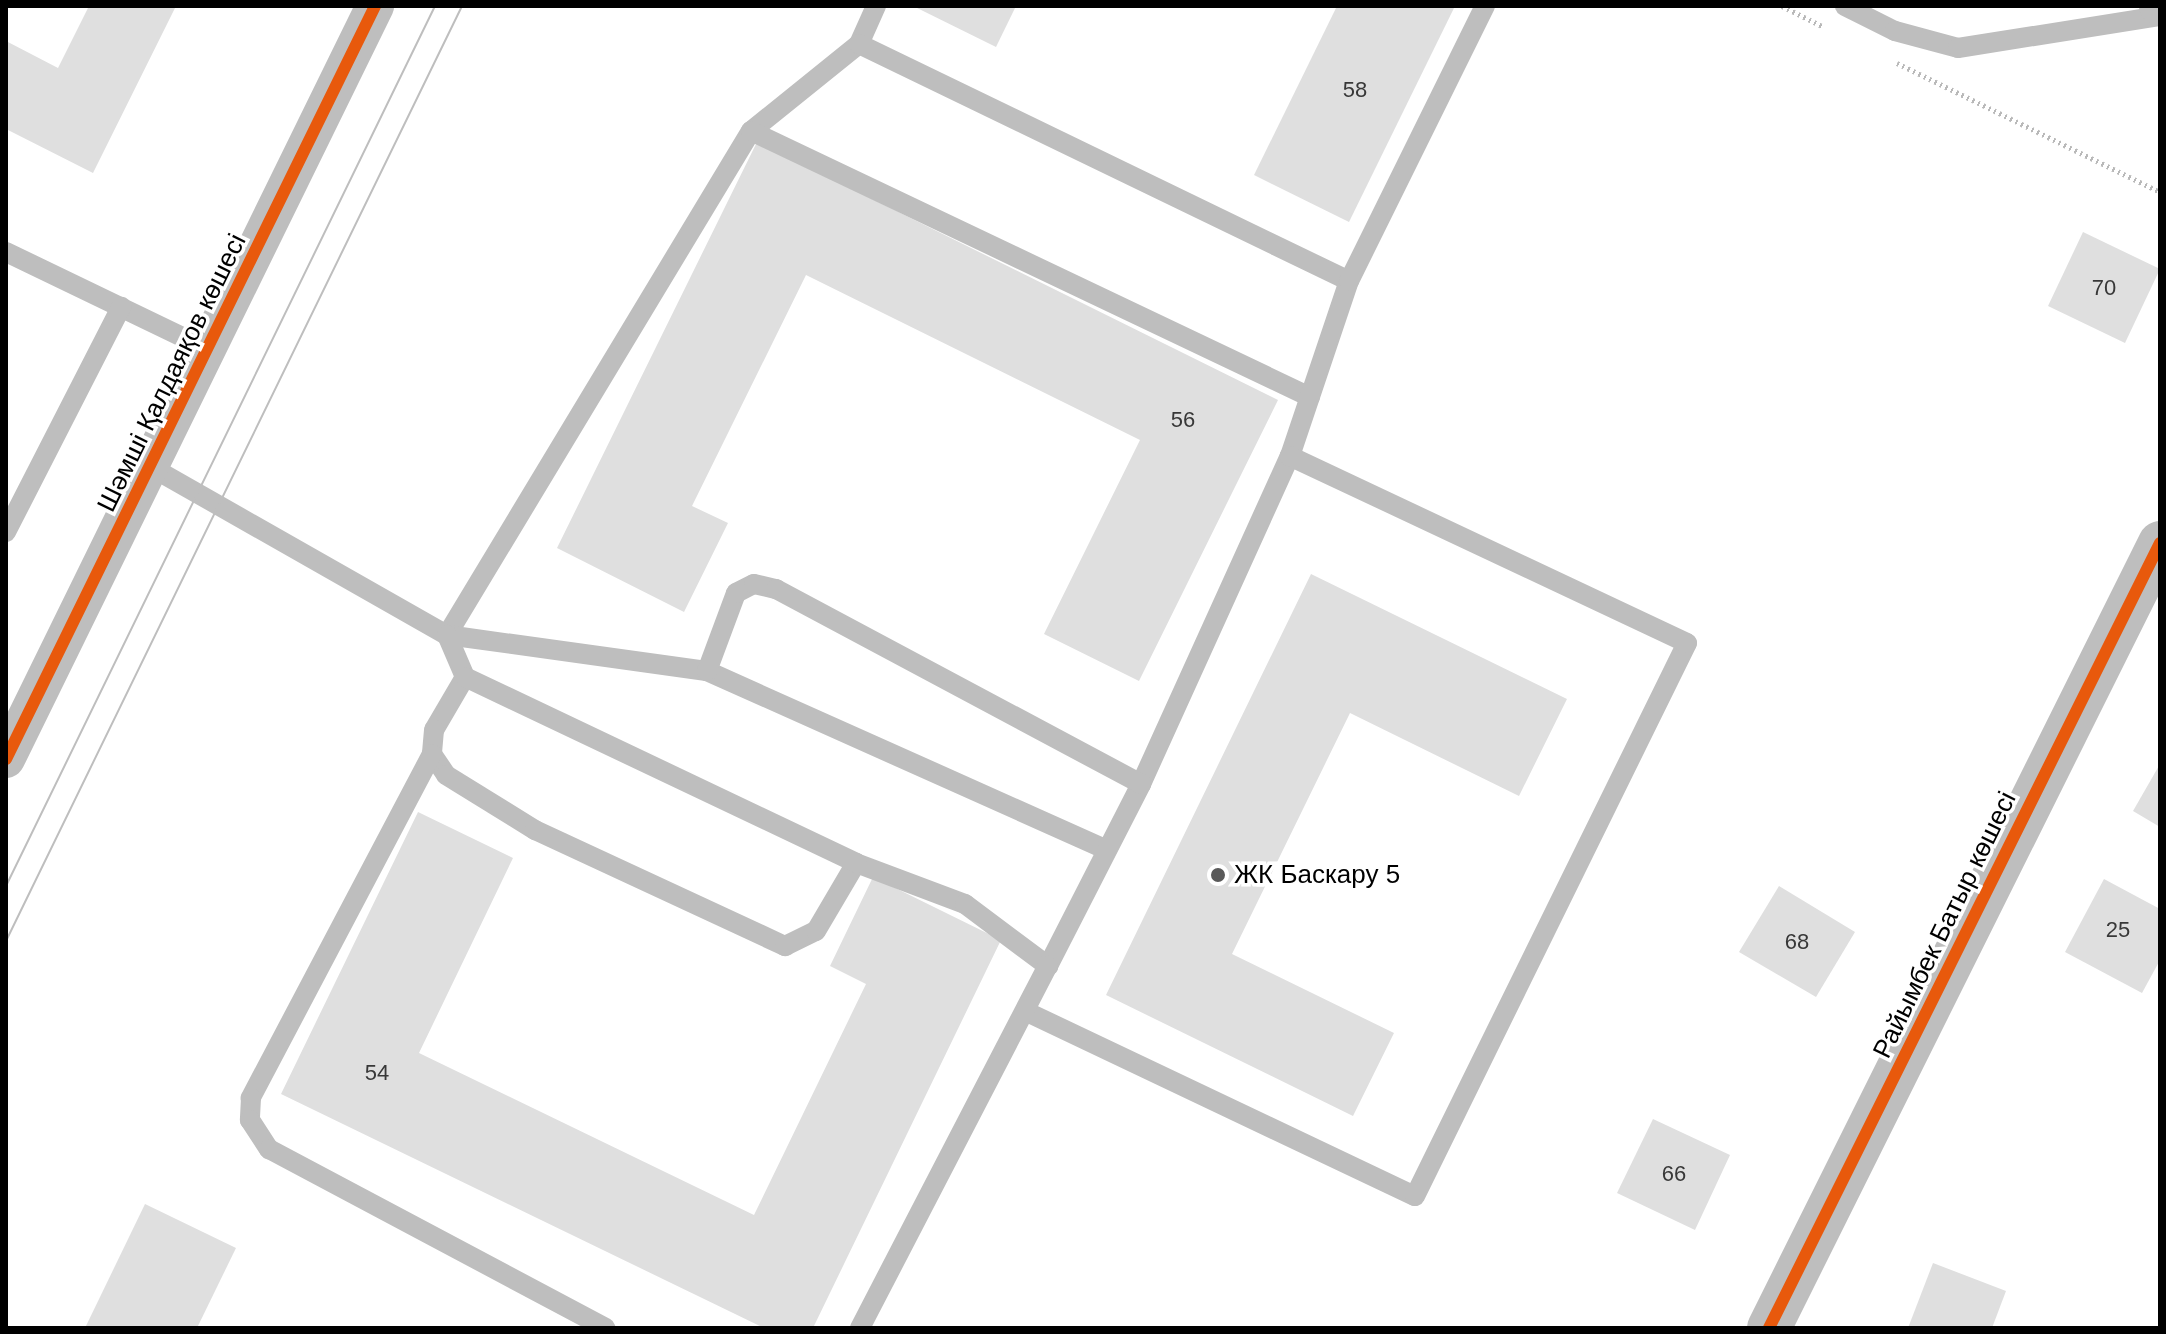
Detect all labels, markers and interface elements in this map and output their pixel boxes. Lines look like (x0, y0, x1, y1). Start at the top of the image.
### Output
house number: 58 (1343, 77, 1367, 103)
street label: Шәмші Қалдаяқов көшесі (91, 229, 253, 517)
house number: 70 (2092, 275, 2116, 301)
house number: 56 (1171, 407, 1195, 433)
street label: Райымбек Батыр көшесі (1867, 787, 2023, 1063)
place label: ЖК Баскару 5 (1234, 859, 1400, 891)
marker: ЖК Баскару 5 (1209, 866, 1227, 884)
house number: 25 (2106, 917, 2130, 943)
house number: 68 (1785, 929, 1809, 955)
house number: 54 (365, 1060, 389, 1086)
house number: 66 (1662, 1161, 1686, 1187)

